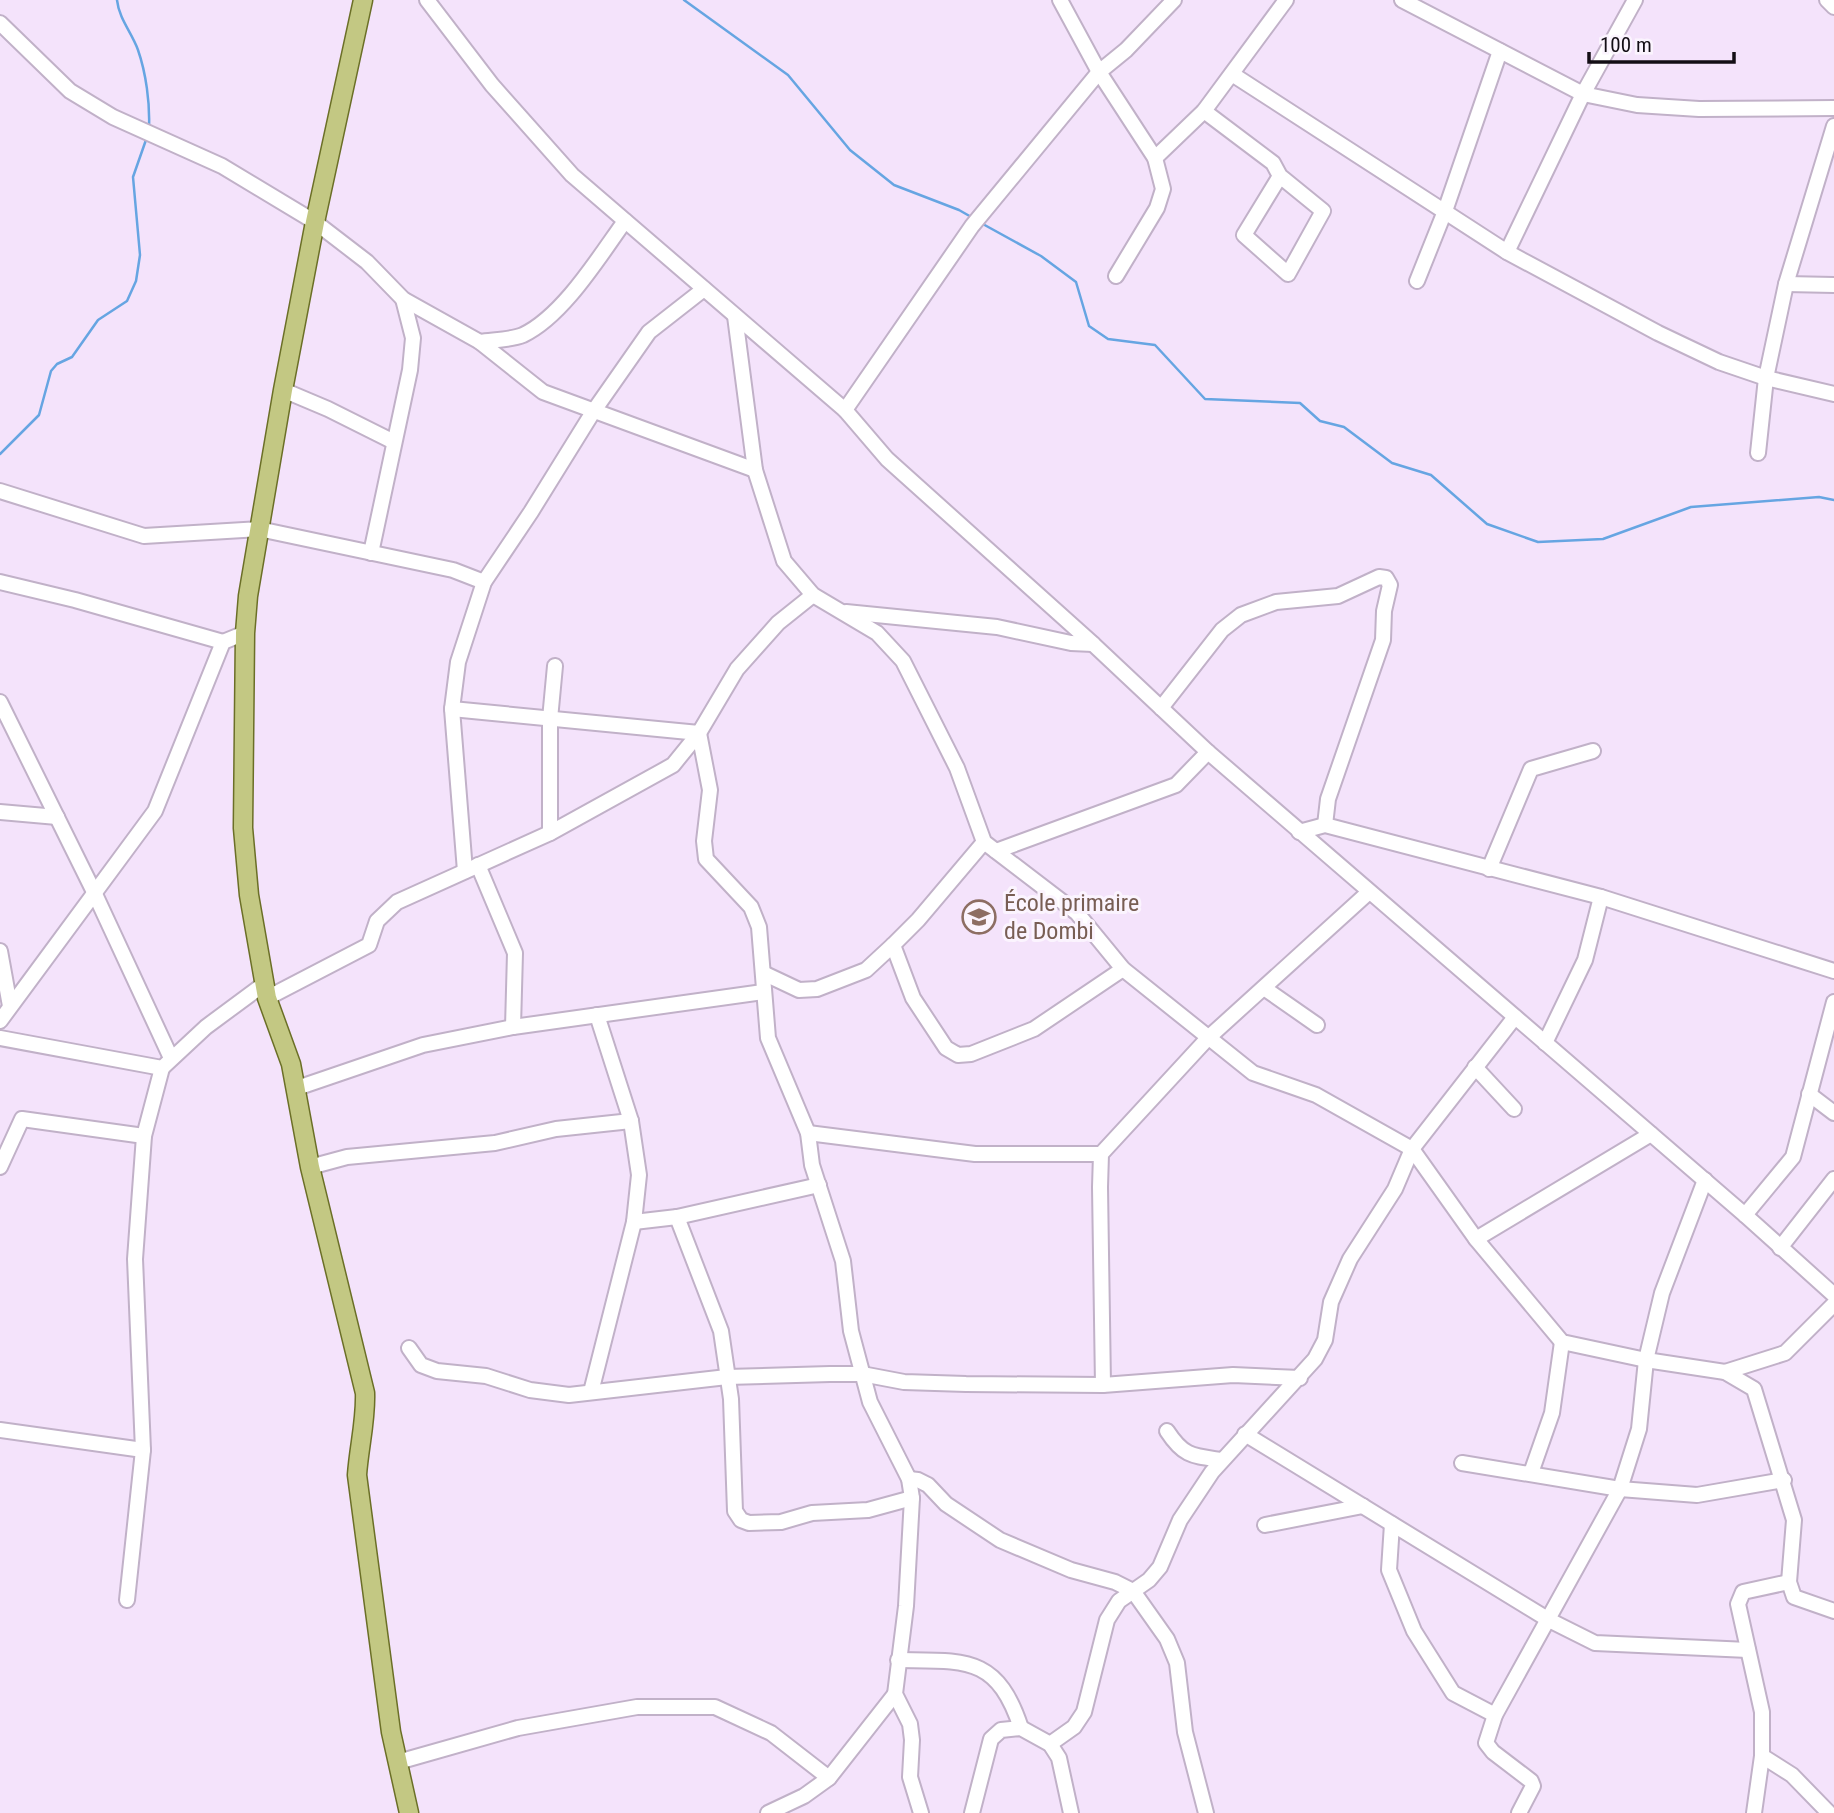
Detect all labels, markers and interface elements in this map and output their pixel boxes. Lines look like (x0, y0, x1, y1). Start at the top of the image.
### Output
scale bar (1589, 21, 1734, 65)
text: 100 m (1600, 33, 1652, 57)
place label: École primaire de Dombi (1004, 889, 1139, 945)
school or university icon: École primaire de Dombi (960, 898, 998, 936)

